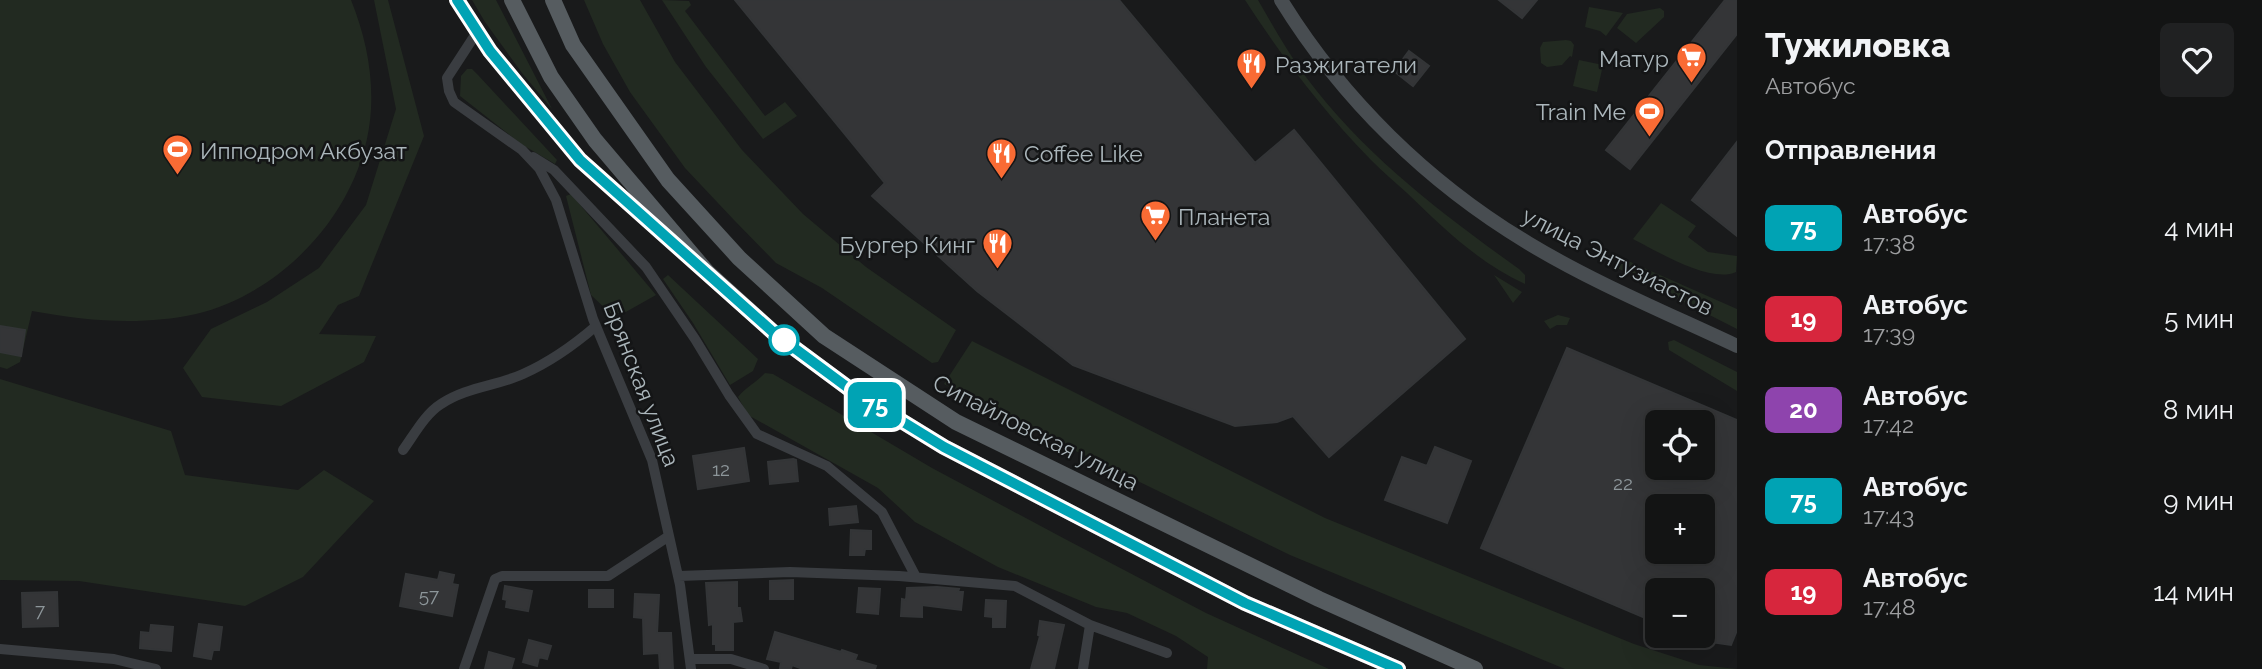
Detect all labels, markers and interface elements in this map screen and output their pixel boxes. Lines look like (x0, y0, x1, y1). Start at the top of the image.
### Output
button: heart (2160, 23, 2234, 97)
text: Тужиловка (1765, 26, 1950, 65)
supermarket icon: Матур (1675, 41, 1709, 85)
place label: Матур (1599, 45, 1669, 72)
restaurant icon: Разжигатели (1235, 47, 1269, 91)
place label: Разжигатели (1275, 51, 1417, 78)
text: Автобус (1765, 72, 1856, 99)
sports icon: Train Me (1632, 94, 1666, 138)
place label: Train Me (1536, 98, 1626, 125)
sports icon: Ипподром Акбузат (160, 133, 194, 177)
text: Отправления (1765, 135, 1936, 165)
restaurant icon: Coffee Like (984, 136, 1018, 180)
place label: Ипподром Акбузат (200, 137, 407, 164)
place label: Coffee Like (1024, 140, 1143, 167)
supermarket icon: Планета (1138, 199, 1172, 243)
text: Автобус (1863, 199, 1968, 229)
street label: улица Энтузиастов (1518, 201, 1718, 321)
place label: Планета (1178, 203, 1270, 230)
text: 75 (1790, 213, 1817, 242)
text: 4 мин (2164, 213, 2234, 243)
restaurant icon: Бургер Кинг (981, 227, 1015, 271)
text: 17:38 (1863, 229, 1915, 256)
place label: Бургер Кинг (840, 231, 975, 258)
text: Автобус (1863, 290, 1968, 320)
street label: Брянская улица (598, 298, 686, 470)
text: 19 (1791, 304, 1817, 333)
text: 5 мин (2164, 304, 2234, 334)
text: 17:39 (1863, 320, 1915, 347)
unlabelled marker (769, 325, 799, 355)
street label: Сипайловская улица (929, 368, 1143, 496)
text: Автобус (1863, 381, 1968, 411)
line badge: 75 (844, 382, 906, 428)
text: 75 (862, 390, 888, 419)
text: 20 (1789, 395, 1818, 424)
text: 8 мин (2163, 395, 2234, 425)
map controls (1645, 410, 1715, 648)
button: locate (1645, 410, 1715, 480)
text: 17:42 (1863, 411, 1914, 438)
house number: 12 (712, 458, 730, 480)
house number: 22 (1613, 472, 1633, 494)
text: Автобус (1863, 472, 1968, 502)
text: 75 (1790, 486, 1817, 515)
text: 9 мин (2163, 486, 2234, 516)
button: + (1645, 494, 1715, 564)
text: 17:43 (1863, 502, 1914, 529)
text: Автобус (1863, 563, 1968, 593)
text: 19 (1791, 577, 1817, 606)
text: 14 мин (2153, 577, 2234, 607)
button: − (1645, 578, 1715, 648)
house number: 57 (419, 584, 439, 606)
text: 17:48 (1863, 593, 1916, 620)
house number: 7 (35, 599, 45, 621)

